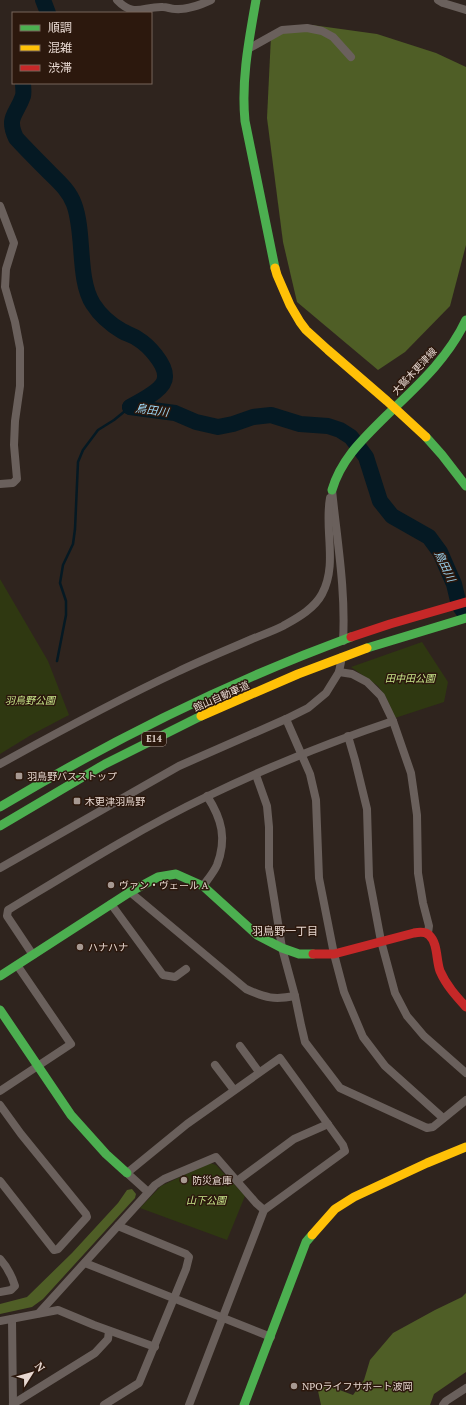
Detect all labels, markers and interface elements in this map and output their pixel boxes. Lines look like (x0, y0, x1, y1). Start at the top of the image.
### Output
legend (12, 12, 152, 84)
text: 順調 (48, 20, 72, 35)
text: 混雑 (48, 40, 72, 55)
text: 渋滞 (48, 60, 72, 75)
street label: 大鷲木更津線 (389, 345, 440, 398)
water label: 鳥田川 (135, 401, 170, 419)
water label: 鳥田川 (431, 548, 459, 585)
park label: 田中田公園 (385, 672, 437, 685)
street label: 館山自動車道 (191, 678, 251, 715)
park label: 羽鳥野公園 (5, 694, 57, 707)
road number: E14 (142, 732, 166, 746)
place label: 羽鳥野バスストップ (27, 770, 117, 783)
marker: 羽鳥野バスストップ (14, 771, 24, 781)
place label: 木更津羽鳥野 (85, 795, 145, 808)
marker: 木更津羽鳥野 (72, 796, 82, 806)
place label: ヴァン・ヴェール A (119, 879, 208, 892)
marker: ヴァン・ヴェール A (106, 880, 116, 890)
district label: 羽鳥野一丁目 (252, 924, 318, 938)
place label: ハナハナ (88, 941, 128, 954)
marker: ハナハナ (75, 942, 85, 952)
place label: 防災倉庫 (192, 1174, 232, 1187)
marker: 防災倉庫 (179, 1175, 189, 1185)
park label: 山下公園 (186, 1194, 228, 1207)
north arrow (12, 1353, 52, 1393)
text: N (32, 1359, 48, 1375)
place label: NPOライフサポート波岡 (302, 1380, 413, 1393)
marker: NPOライフサポート波岡 (289, 1381, 299, 1391)

